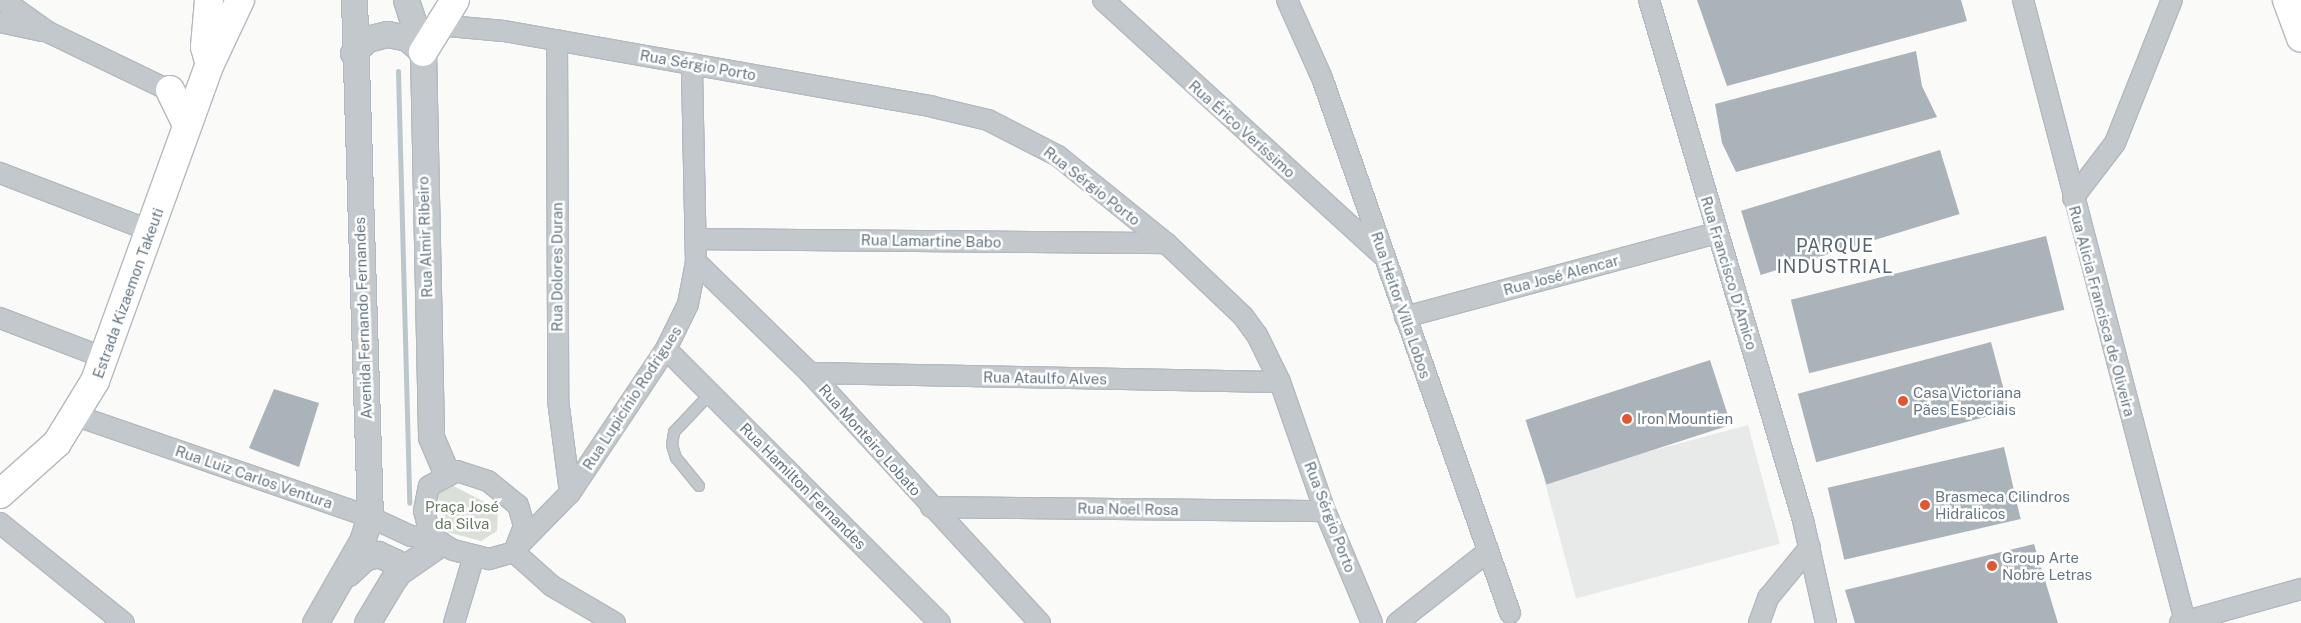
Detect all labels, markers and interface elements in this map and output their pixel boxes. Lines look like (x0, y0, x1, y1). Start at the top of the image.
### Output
street label: Rua Sérgio Porto (638, 46, 758, 84)
street label: Rua Érico Veríssimo (1185, 76, 1299, 182)
street label: Rua Sérgio Porto (1040, 143, 1144, 229)
street label: Rua Almir Ribeiro (414, 176, 436, 298)
street label: Rua Francisco D'Amico (1697, 194, 1761, 352)
street label: Rua Dolores Duran (548, 202, 566, 332)
street label: Rua Alicia Francisca de Oliveira (2065, 203, 2139, 419)
street label: Estrada Kizaemon Takeuti (89, 205, 167, 381)
street label: Avenida Fernando Fernandes (350, 217, 376, 419)
street label: Rua Heitor Villa Lobos (1367, 229, 1435, 381)
street label: Rua Lamartine Babo (861, 231, 1001, 251)
district label: PARQUE INDUSTRIAL (1775, 236, 1895, 278)
street label: Rua José Alencar (1501, 251, 1621, 299)
street label: Rua Lupicínio Rodrigues (579, 323, 685, 473)
street label: Rua Ataulfo Alves (983, 368, 1107, 388)
street label: Rua Monteiro Lobato (815, 380, 925, 500)
place label: Casa Victoriana Pães Especiais (1913, 383, 2022, 418)
marker: Casa Victoriana Pães Especiais (1897, 395, 1909, 407)
place label: Iron Mountien (1637, 410, 1733, 428)
marker: Iron Mountien (1621, 413, 1633, 425)
street label: Rua Hamilton Fernandes (736, 419, 870, 553)
street label: Rua Luiz Carlos Ventura (173, 442, 335, 512)
street label: Rua Sérgio Porto (1301, 459, 1359, 575)
place label: Brasmeca Cilindros Hidralicos (1935, 487, 2070, 522)
park label: Praça José da Silva (425, 497, 499, 532)
street label: Rua Noel Rosa (1077, 499, 1179, 519)
marker: Brasmeca Cilindros Hidralicos (1919, 499, 1931, 511)
place label: Group Arte Nobre Letras (2002, 548, 2092, 583)
marker: Group Arte Nobre Letras (1986, 560, 1998, 572)

